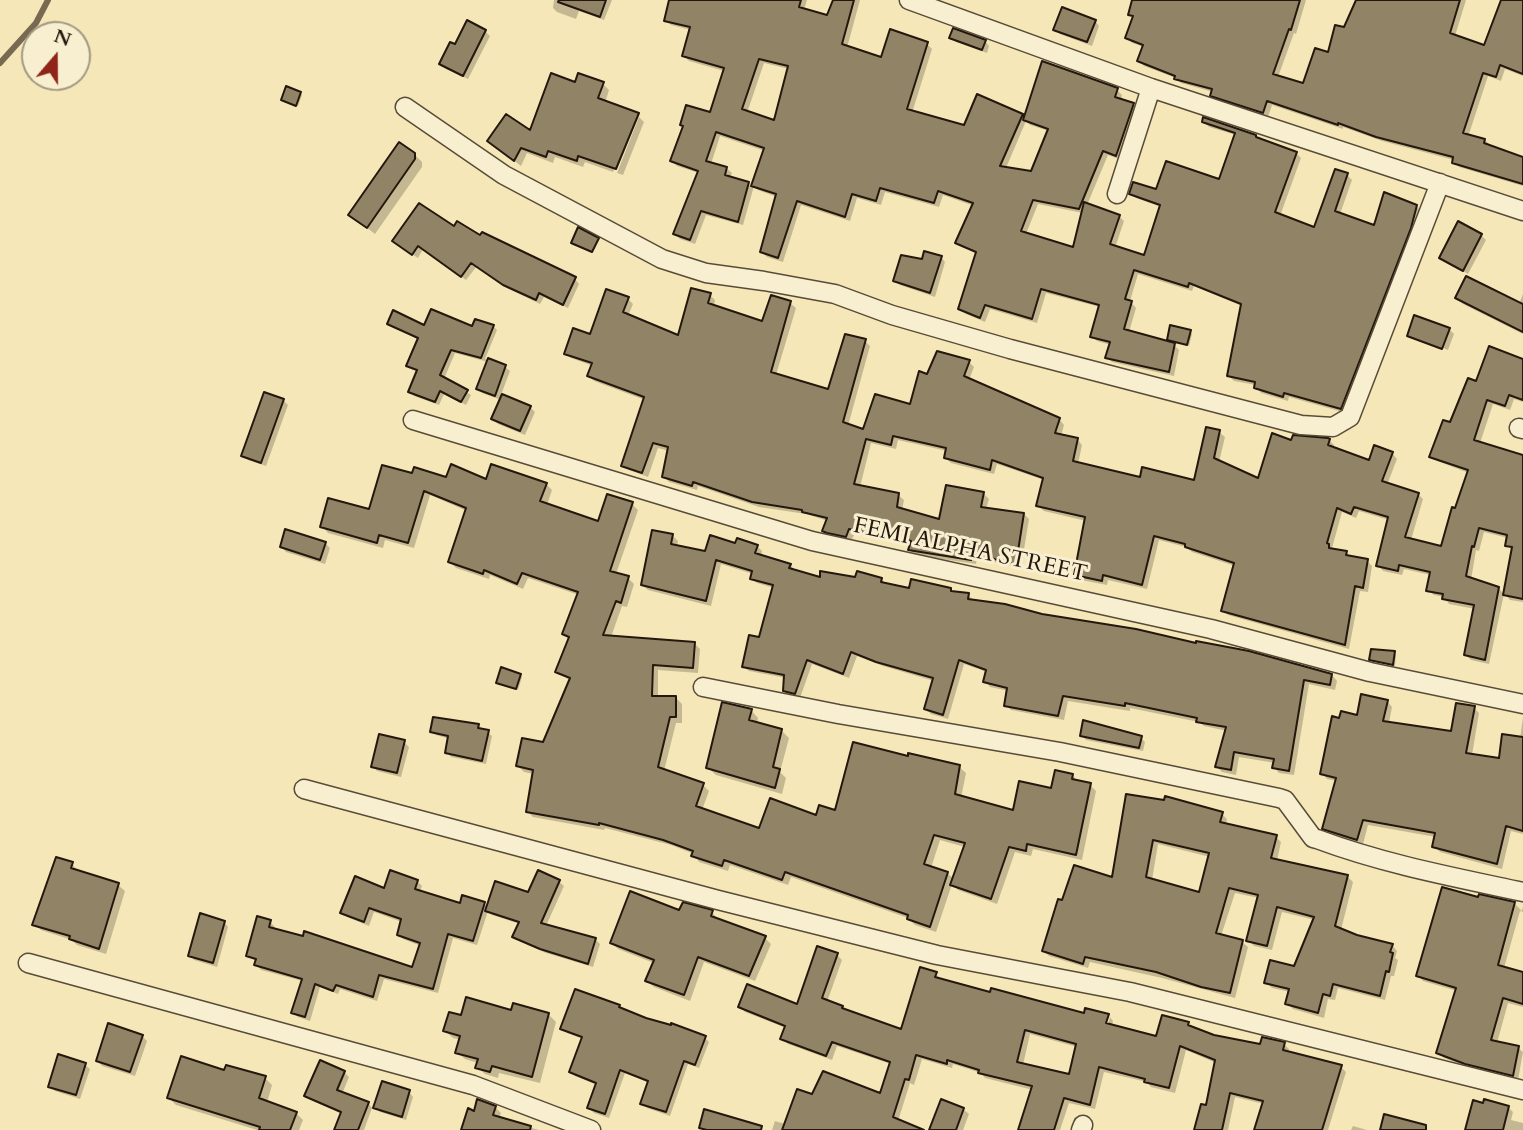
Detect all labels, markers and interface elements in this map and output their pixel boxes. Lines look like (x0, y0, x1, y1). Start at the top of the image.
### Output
north arrow (21, 21, 91, 91)
text: N (50, 23, 75, 53)
street label: FEMI ALPHA STREET (851, 513, 1089, 589)

